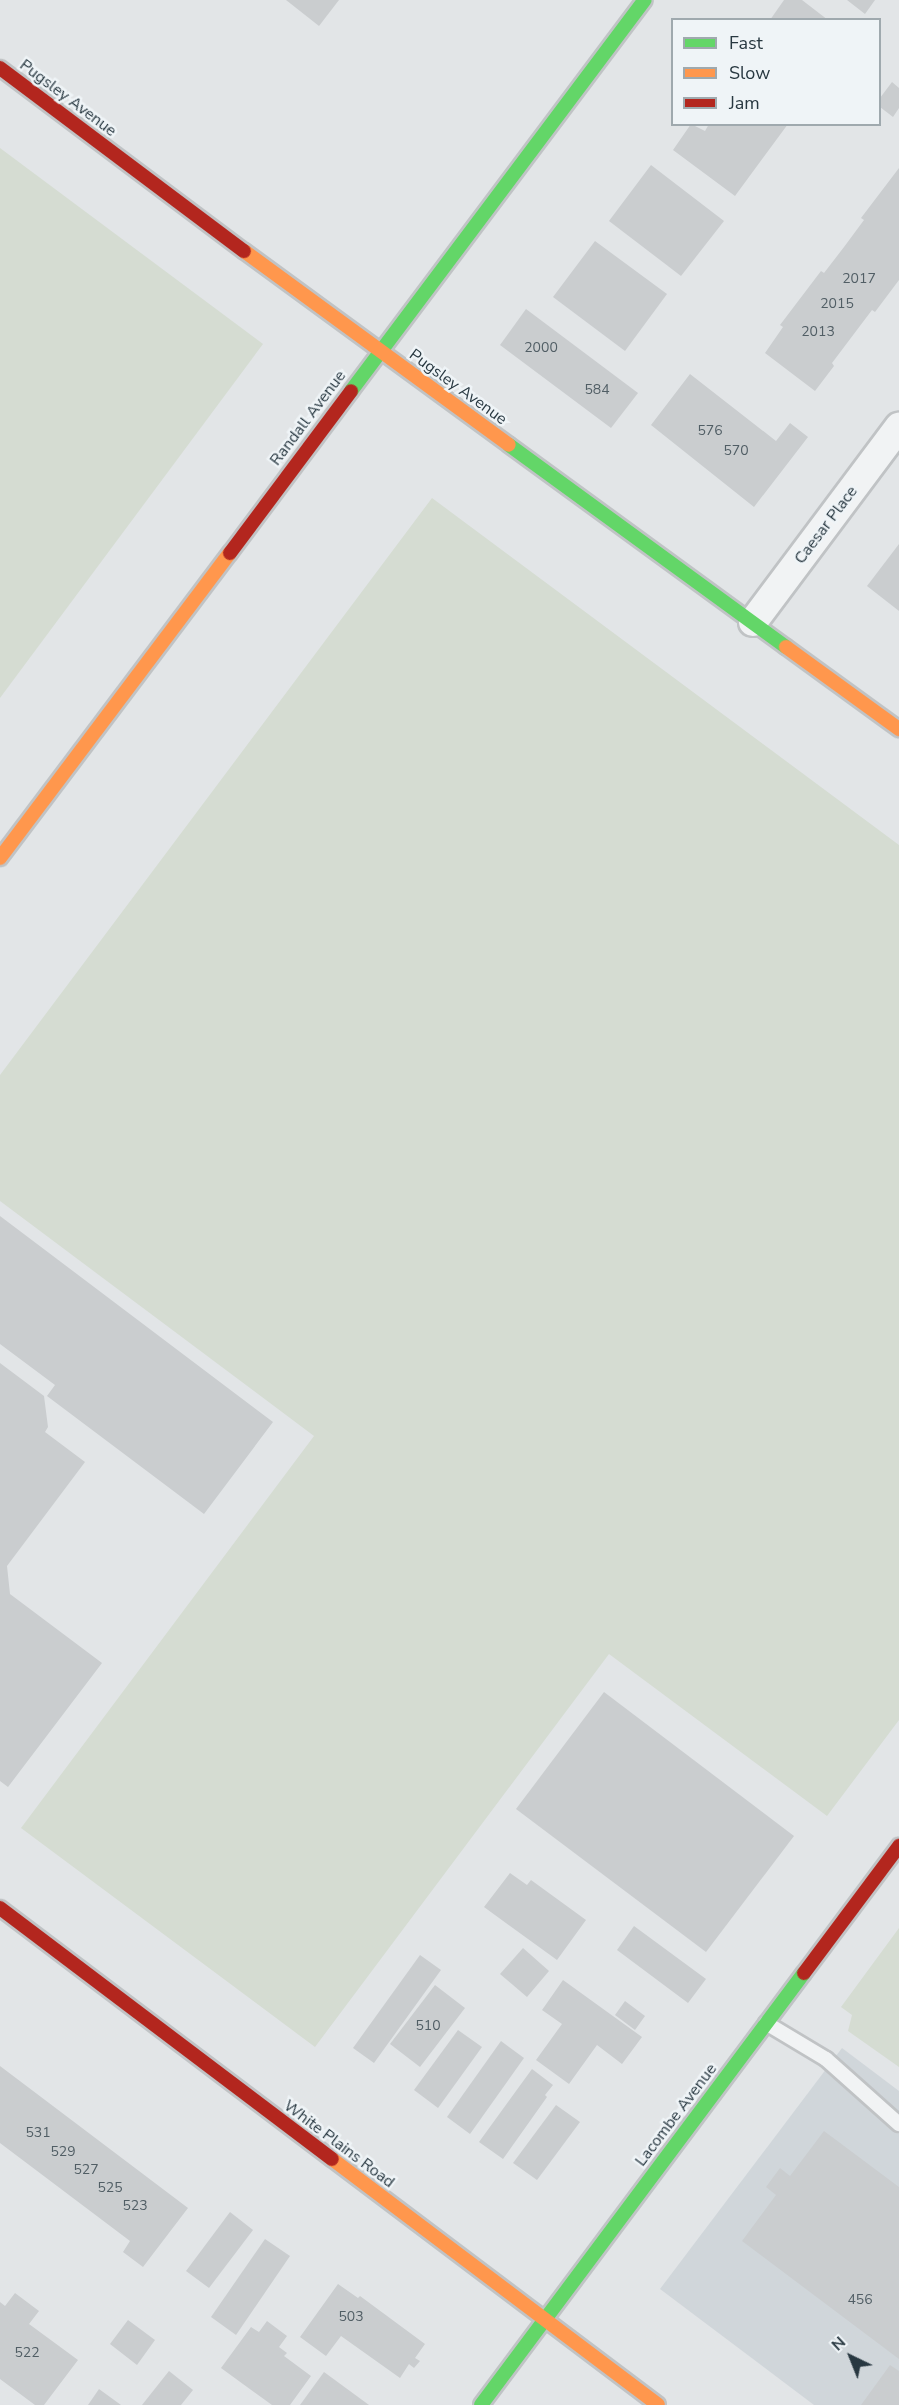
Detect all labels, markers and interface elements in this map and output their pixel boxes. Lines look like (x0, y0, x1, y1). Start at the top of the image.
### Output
legend (671, 18, 881, 126)
text: Fast (729, 31, 763, 55)
street label: Pugsley Avenue (16, 55, 120, 141)
text: Slow (729, 61, 770, 85)
text: Jam (729, 91, 760, 115)
house number: 2017 (842, 271, 876, 287)
house number: 2015 (820, 296, 854, 312)
house number: 2013 (801, 324, 835, 340)
house number: 2000 (524, 340, 558, 356)
street label: Pugsley Avenue (405, 345, 511, 429)
street label: Randall Avenue (266, 367, 350, 469)
house number: 584 (584, 382, 610, 398)
house number: 576 (697, 423, 723, 439)
house number: 570 (723, 443, 749, 459)
street label: Caesar Place (790, 482, 862, 568)
house number: 510 (415, 2018, 441, 2034)
street label: Lacombe Avenue (631, 2060, 721, 2170)
street label: White Plains Road (280, 2096, 398, 2192)
house number: 531 (25, 2125, 51, 2141)
house number: 529 (50, 2144, 76, 2160)
house number: 527 (73, 2162, 99, 2178)
house number: 525 (97, 2180, 123, 2196)
house number: 523 (122, 2198, 148, 2214)
house number: 456 (847, 2292, 873, 2308)
house number: 503 (338, 2309, 364, 2325)
north arrow (821, 2327, 881, 2387)
text: N (827, 2332, 851, 2356)
house number: 522 (14, 2345, 40, 2361)

